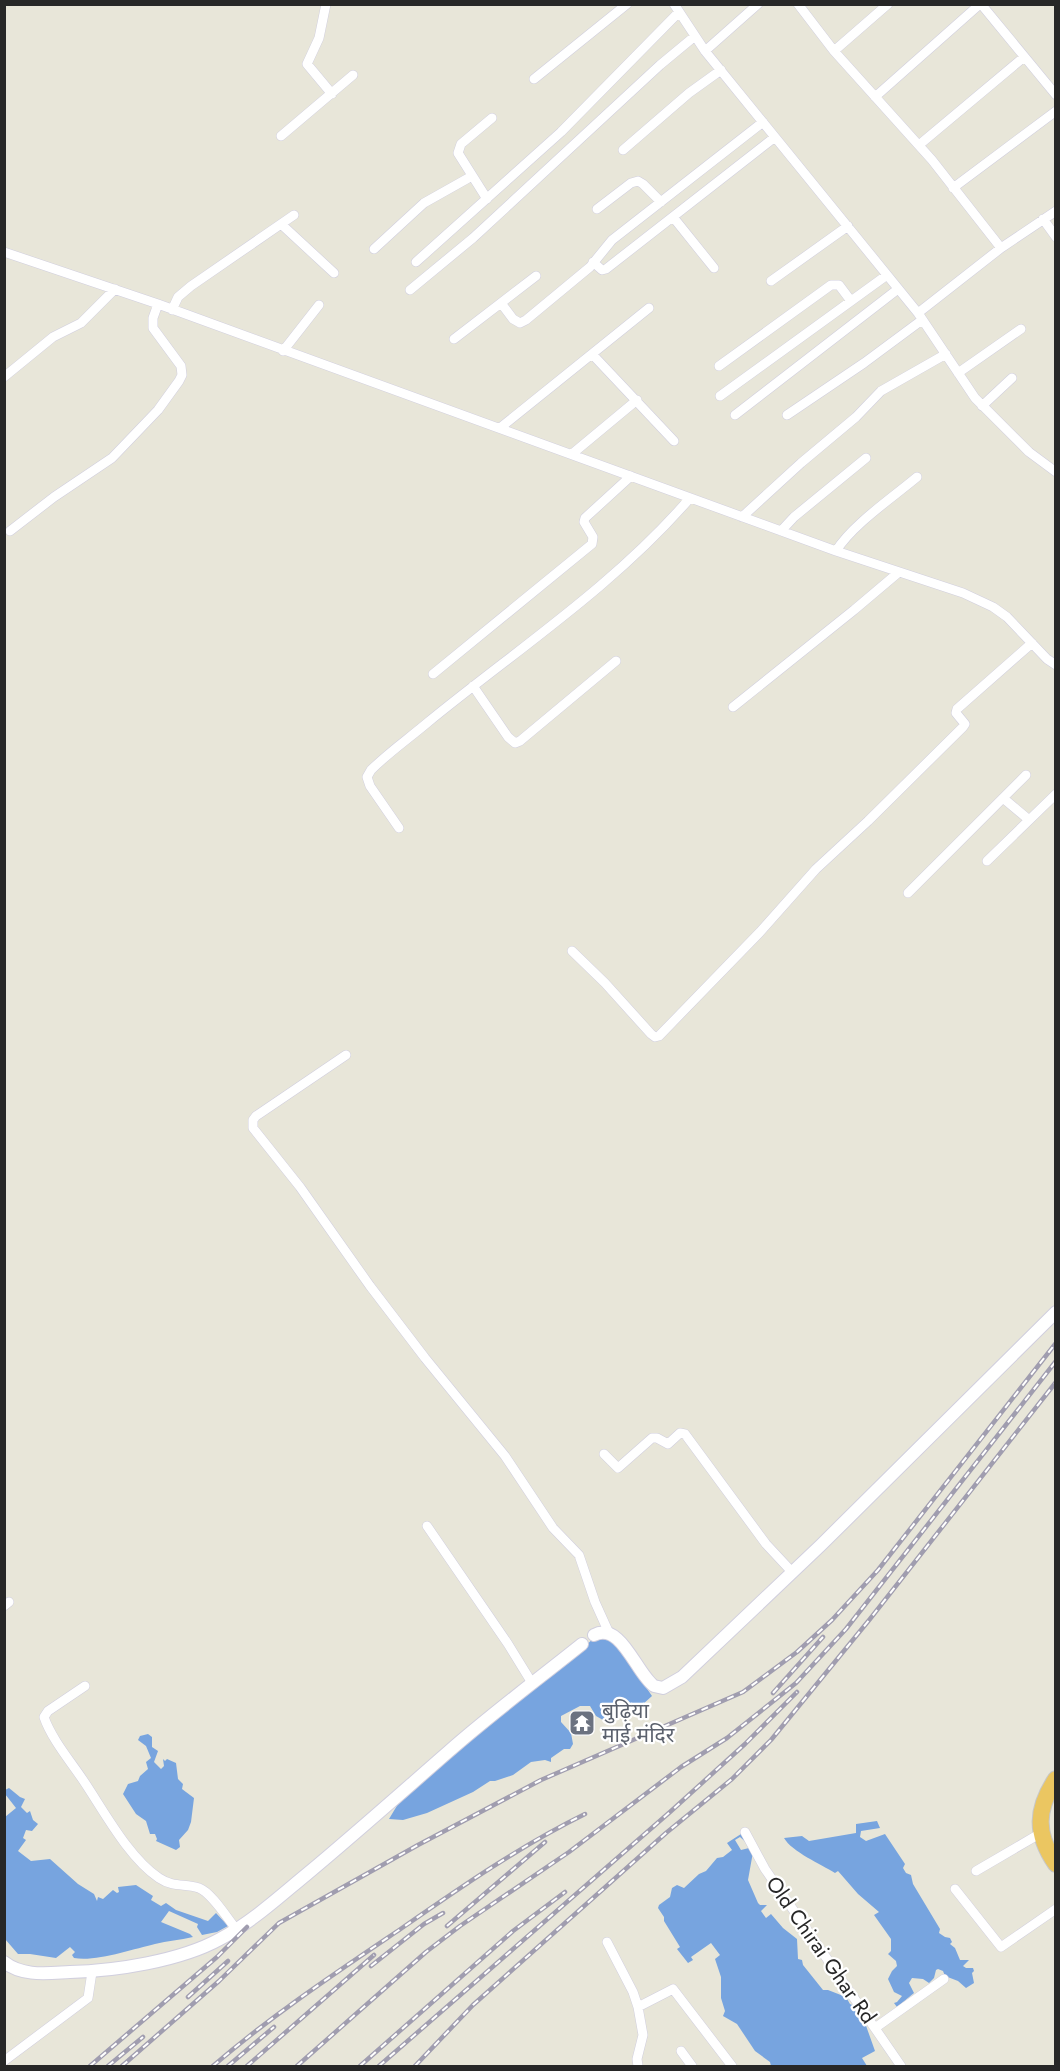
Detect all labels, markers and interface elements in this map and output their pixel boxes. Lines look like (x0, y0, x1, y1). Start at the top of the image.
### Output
place label: बुढ़िया माई मंदिर (602, 1696, 675, 1750)
temple icon: बुढ़िया माई मंदिर (567, 1708, 597, 1738)
street label: Old Chirai Ghar Rd (759, 1870, 883, 2030)

